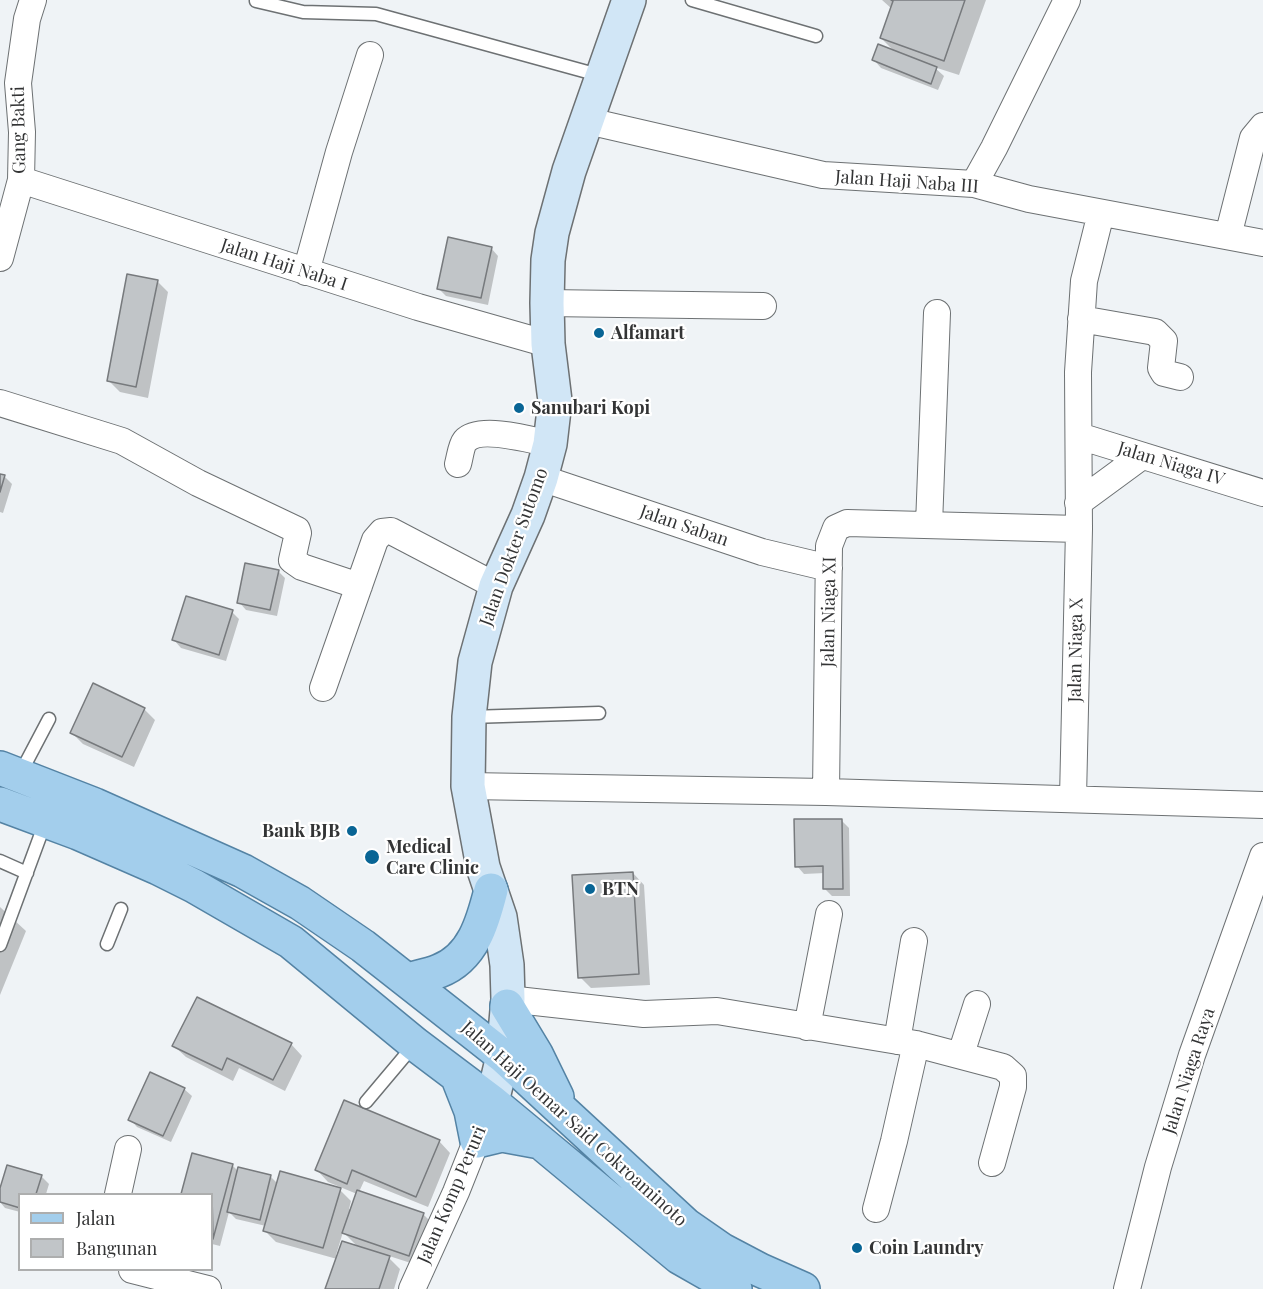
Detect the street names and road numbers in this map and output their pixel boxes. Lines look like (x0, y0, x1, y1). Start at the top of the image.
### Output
street label: Gang Bakti (7, 86, 31, 174)
street label: Jalan Haji Naba III (834, 166, 980, 198)
street label: Jalan Haji Naba I (218, 234, 350, 296)
street label: Jalan Niaga IV (1115, 437, 1227, 491)
street label: Jalan Dokter Sutomo (475, 465, 553, 629)
street label: Jalan Saban (637, 501, 731, 551)
street label: Jalan Niaga XI (817, 556, 841, 668)
street label: Jalan Niaga X (1064, 597, 1088, 703)
street label: Jalan Niaga Raya (1158, 1005, 1220, 1137)
street label: Jalan Haji Oemar Said Cokroaminoto (457, 1017, 691, 1231)
street label: Jalan Komp Peruri (413, 1123, 491, 1267)

